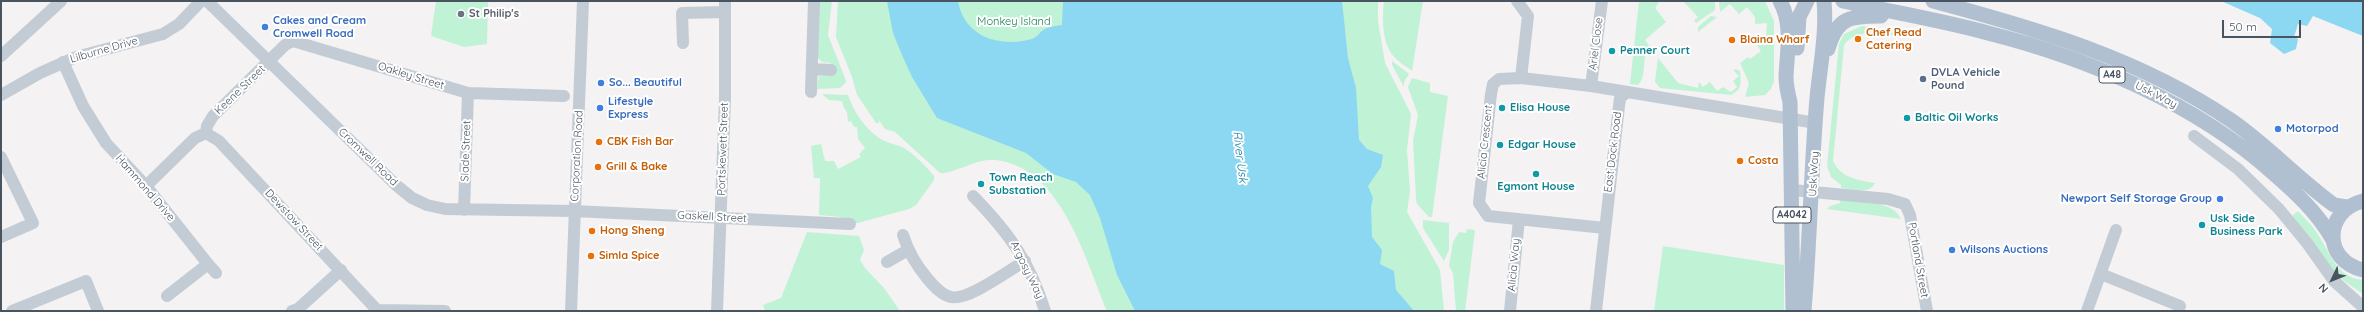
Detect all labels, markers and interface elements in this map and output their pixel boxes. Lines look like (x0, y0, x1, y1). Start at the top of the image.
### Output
place label: St Philip's (469, 7, 519, 21)
marker: St Philip's (456, 9, 466, 19)
scale bar (2224, 12, 2303, 38)
place label: Cakes and Cream Cromwell Road (273, 14, 366, 40)
park label: Monkey Island (977, 15, 1051, 29)
street label: Ariel Close (1586, 17, 1606, 71)
text: 50 m (2229, 19, 2257, 34)
marker: Cakes and Cream Cromwell Road (260, 22, 270, 32)
place label: Chef Read Catering (1866, 26, 1922, 52)
place label: Blaina Wharf (1740, 33, 1809, 47)
street label: Lilburne Drive (69, 34, 139, 66)
marker: Chef Read Catering (1853, 34, 1863, 44)
marker: Blaina Wharf (1727, 35, 1737, 45)
place label: Penner Court (1620, 44, 1690, 58)
marker: Penner Court (1607, 46, 1617, 56)
street label: Oakley Street (376, 60, 446, 92)
street label: Keene Street (212, 63, 268, 117)
place label: DVLA Vehicle Pound (1931, 66, 2000, 92)
road number: A48 (2099, 67, 2125, 83)
marker: DVLA Vehicle Pound (1918, 74, 1928, 84)
place label: So... Beautiful (609, 76, 682, 90)
marker: So... Beautiful (596, 78, 606, 88)
street label: Usk Way (2133, 79, 2179, 111)
place label: Lifestyle Express (608, 95, 653, 121)
place label: Elisa House (1510, 101, 1570, 115)
street label: Portskewett Street (715, 102, 731, 196)
marker: Lifestyle Express (595, 103, 605, 113)
marker: Elisa House (1497, 103, 1507, 113)
street label: Alicia Crescent (1475, 104, 1495, 180)
street label: Corporation Road (568, 110, 586, 202)
street label: East Dock Road (1601, 111, 1625, 193)
place label: Baltic Oil Works (1915, 111, 1998, 125)
marker: Baltic Oil Works (1902, 113, 1912, 123)
street label: Slade Street (458, 120, 474, 182)
place label: Motorpod (2286, 122, 2339, 136)
marker: Motorpod (2273, 124, 2283, 134)
street label: Cromwell Road (335, 125, 401, 189)
water label: River Usk (1230, 130, 1250, 184)
place label: CBK Fish Bar (607, 135, 674, 149)
marker: CBK Fish Bar (594, 137, 604, 147)
place label: Edgar House (1508, 138, 1576, 152)
marker: Edgar House (1495, 140, 1505, 150)
street label: Usk Way (1806, 151, 1822, 197)
street label: Hammond Drive (113, 152, 177, 224)
place label: Costa (1748, 154, 1778, 168)
marker: Costa (1735, 156, 1745, 166)
place label: Grill & Bake (606, 160, 668, 174)
marker: Grill & Bake (593, 162, 603, 172)
marker: Egmont House (1531, 169, 1541, 179)
place label: Town Reach Substation (989, 171, 1053, 197)
marker: Town Reach Substation (976, 179, 986, 189)
place label: Egmont House (1497, 180, 1575, 194)
street label: Dewstow Street (262, 187, 326, 253)
place label: Newport Self Storage Group (2061, 192, 2212, 206)
marker: Newport Self Storage Group (2215, 194, 2225, 204)
road number: A4042 (1773, 207, 1811, 223)
street label: Gaskell Street (677, 209, 747, 225)
place label: Usk Side Business Park (2210, 212, 2283, 238)
marker: Usk Side Business Park (2197, 220, 2207, 230)
street label: Portland Street (1905, 221, 1931, 299)
place label: Hong Sheng (600, 224, 665, 238)
marker: Hong Sheng (587, 226, 597, 236)
street label: Alicia Way (1505, 238, 1523, 292)
street label: Argosy Way (1007, 239, 1047, 301)
place label: Wilsons Auctions (1960, 243, 2048, 257)
marker: Wilsons Auctions (1947, 245, 1957, 255)
place label: Simla Spice (599, 249, 660, 263)
marker: Simla Spice (586, 251, 596, 261)
north arrow (2312, 260, 2352, 300)
text: N (2315, 280, 2331, 296)

